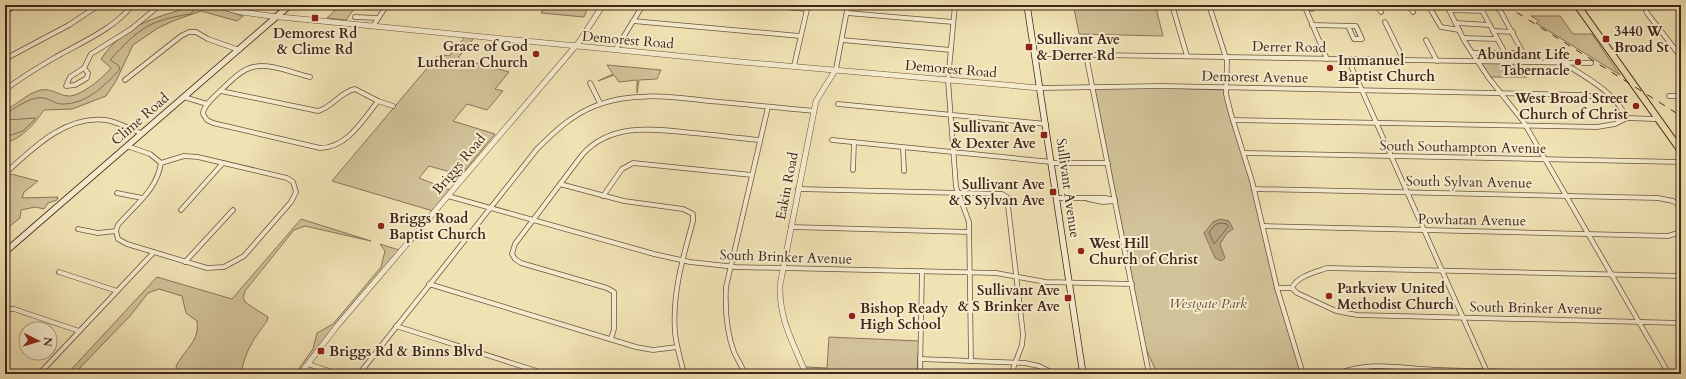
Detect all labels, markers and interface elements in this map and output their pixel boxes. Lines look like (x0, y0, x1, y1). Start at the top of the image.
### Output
marker: Demorest Rd & Clime Rd (310, 13, 320, 23)
place label: 3440 W Broad St (1614, 22, 1669, 57)
place label: Demorest Rd & Clime Rd (273, 24, 357, 59)
street label: Demorest Road (581, 27, 675, 54)
place label: Sullivant Ave & Derrer Rd (1037, 30, 1120, 65)
marker: 3440 W Broad St (1601, 34, 1611, 44)
place label: Grace of God Lutheran Church (417, 37, 528, 72)
street label: Derrer Road (1252, 37, 1327, 57)
marker: Sullivant Ave & Derrer Rd (1024, 42, 1034, 52)
place label: Abundant Life Tabernacle (1477, 45, 1570, 80)
marker: Grace of God Lutheran Church (531, 49, 541, 59)
place label: Immanuel Baptist Church (1338, 51, 1435, 86)
street label: Demorest Road (904, 56, 998, 83)
marker: Abundant Life Tabernacle (1573, 57, 1583, 67)
marker: Immanuel Baptist Church (1325, 63, 1335, 73)
street label: Demorest Avenue (1201, 67, 1309, 87)
street label: Clime Road (107, 88, 173, 149)
place label: West Broad Street Church of Christ (1514, 89, 1628, 124)
marker: West Broad Street Church of Christ (1631, 101, 1641, 111)
place label: Sullivant Ave & Dexter Ave (951, 118, 1036, 153)
street label: Briggs Road (428, 129, 490, 198)
marker: Sullivant Ave & Dexter Ave (1039, 130, 1049, 140)
street label: South Southampton Avenue (1379, 136, 1547, 158)
street label: Sullivant Avenue (1052, 137, 1084, 239)
street label: Eakin Road (771, 150, 803, 221)
street label: South Sylvan Avenue (1406, 171, 1532, 193)
place label: Sullivant Ave & S Sylvan Ave (949, 175, 1045, 210)
marker: Sullivant Ave & S Sylvan Ave (1048, 187, 1058, 197)
place label: Briggs Road Baptist Church (389, 209, 486, 244)
street label: Powhatan Avenue (1418, 210, 1526, 230)
marker: Briggs Road Baptist Church (376, 221, 386, 231)
place label: West Hill Church of Christ (1088, 234, 1198, 269)
street label: South Brinker Avenue (719, 245, 853, 269)
marker: West Hill Church of Christ (1076, 246, 1086, 256)
place label: Parkview United Methodist Church (1337, 279, 1454, 314)
place label: Sullivant Ave & S Brinker Ave (958, 281, 1060, 316)
marker: Parkview United Methodist Church (1324, 291, 1334, 301)
marker: Sullivant Ave & S Brinker Ave (1063, 293, 1073, 303)
park label: Westgate Park (1169, 294, 1247, 313)
street label: South Brinker Avenue (1469, 297, 1603, 319)
place label: Bishop Ready High School (860, 299, 948, 334)
marker: Bishop Ready High School (847, 311, 857, 321)
north arrow (18, 321, 58, 361)
text: N (40, 336, 55, 348)
place label: Briggs Rd & Binns Blvd (329, 342, 483, 361)
marker: Briggs Rd & Binns Blvd (316, 346, 326, 356)

